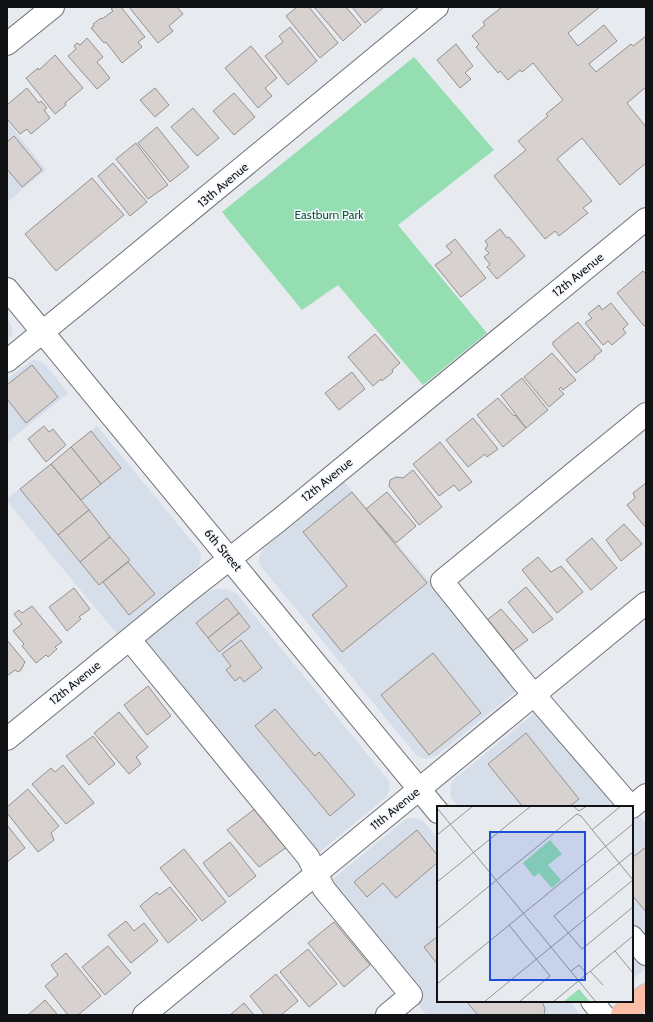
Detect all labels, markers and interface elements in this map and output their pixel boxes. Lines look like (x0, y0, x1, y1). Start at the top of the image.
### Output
street label: 13th Avenue (194, 159, 251, 210)
park label: Eastburn Park (294, 207, 364, 222)
street label: 12th Avenue (549, 249, 606, 300)
street label: 12th Avenue (298, 454, 355, 505)
street label: 6th Street (201, 525, 245, 574)
street label: 12th Avenue (46, 657, 103, 708)
street label: 11th Avenue (367, 784, 422, 833)
inset map (437, 806, 633, 1002)

